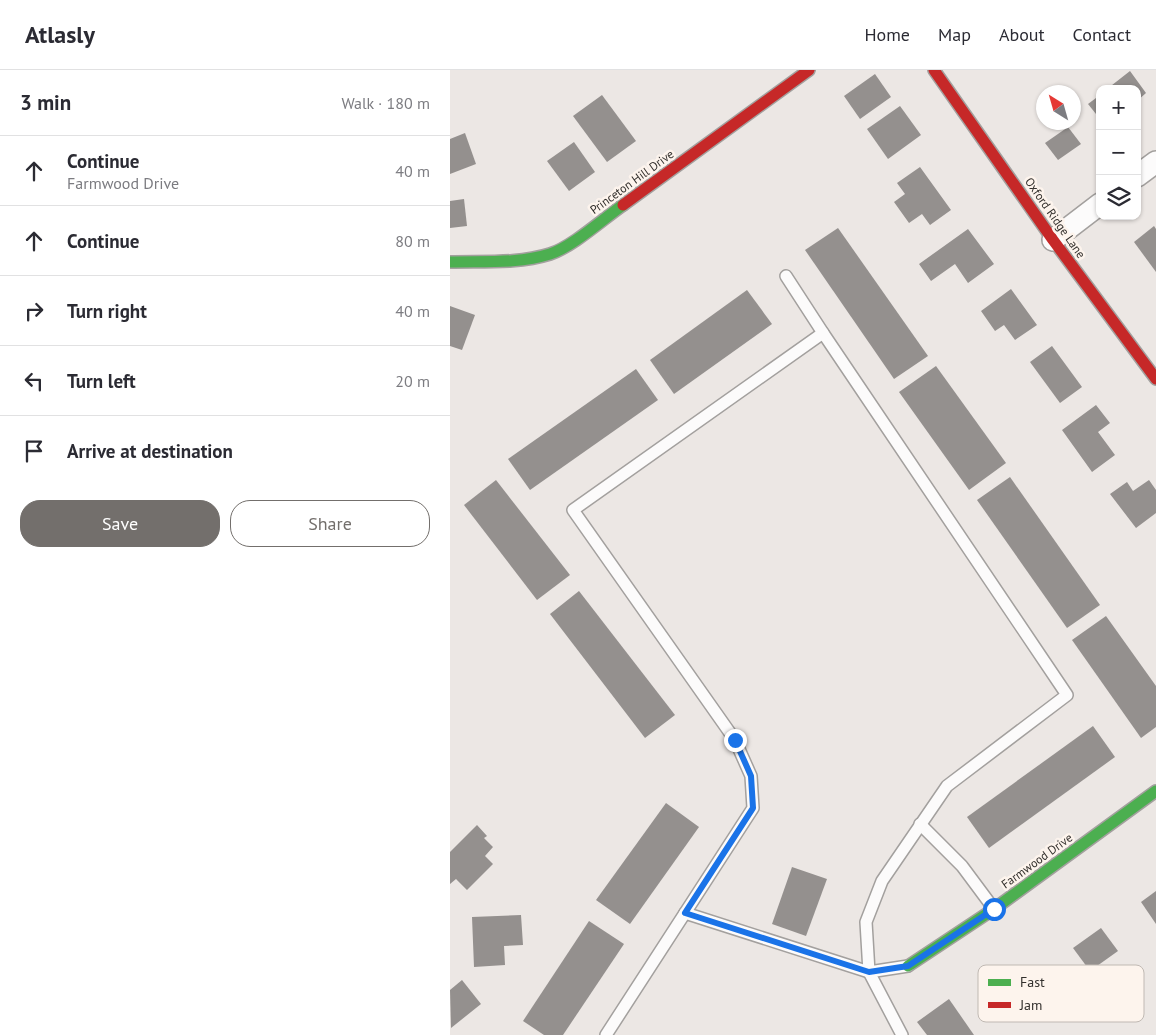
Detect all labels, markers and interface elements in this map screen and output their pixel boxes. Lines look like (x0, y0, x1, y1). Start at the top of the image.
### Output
text: Atlasly (25, 19, 95, 50)
text: Home (864, 23, 910, 46)
text: Map (938, 23, 971, 46)
text: About (999, 23, 1045, 46)
text: Contact (1073, 23, 1131, 46)
north arrow (1036, 85, 1081, 130)
map controls (1096, 85, 1141, 220)
button: + (1096, 85, 1141, 130)
text: 3 min (20, 89, 71, 116)
text: Walk · 180 m (341, 93, 430, 113)
button: − (1096, 130, 1141, 175)
street label: Princeton Hill Drive (587, 146, 677, 217)
text: Continue (67, 149, 139, 173)
icon: ahead (20, 157, 48, 185)
text: 40 m (395, 161, 430, 181)
text: Farmwood Drive (67, 173, 179, 193)
street label: Oxford Ridge Lane (1022, 174, 1089, 261)
button: layers (1096, 175, 1141, 220)
icon: ahead (20, 227, 48, 255)
text: Continue (67, 229, 139, 253)
text: 80 m (395, 231, 430, 251)
icon: right (20, 297, 48, 325)
text: Turn right (67, 299, 147, 323)
text: 40 m (395, 301, 430, 321)
icon: left (20, 367, 48, 395)
text: Turn left (67, 369, 136, 393)
text: 20 m (395, 371, 430, 391)
icon: arrive (20, 437, 48, 465)
text: Arrive at destination (67, 439, 233, 463)
button: Save (20, 500, 220, 547)
button: Share (230, 500, 430, 547)
route end (724, 729, 747, 752)
street label: Farmwood Drive (998, 830, 1075, 891)
route start (983, 898, 1006, 921)
legend (978, 965, 1144, 1022)
text: Fast (1020, 973, 1045, 991)
text: Jam (1019, 996, 1042, 1014)

